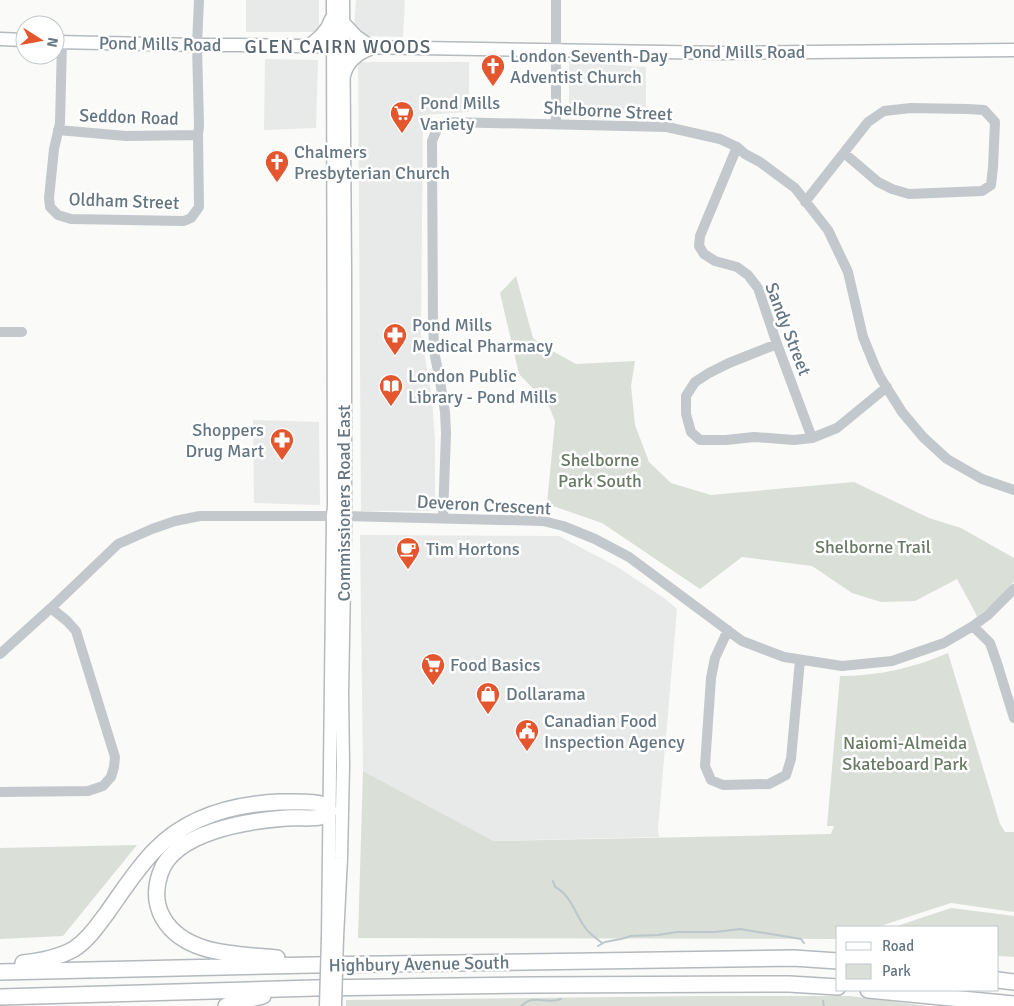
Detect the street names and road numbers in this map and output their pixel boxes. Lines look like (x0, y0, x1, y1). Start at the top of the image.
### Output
street label: Pond Mills Road (99, 32, 221, 56)
street label: Pond Mills Road (683, 41, 805, 63)
street label: Shelborne Street (543, 97, 673, 125)
street label: Seddon Road (79, 104, 179, 130)
street label: Oldham Street (68, 188, 180, 214)
street label: Sandy Street (760, 279, 816, 379)
street label: Commissioners Road East (333, 405, 355, 601)
street label: Deveron Crescent (416, 490, 552, 520)
street label: Highbury Avenue South (328, 951, 510, 977)

